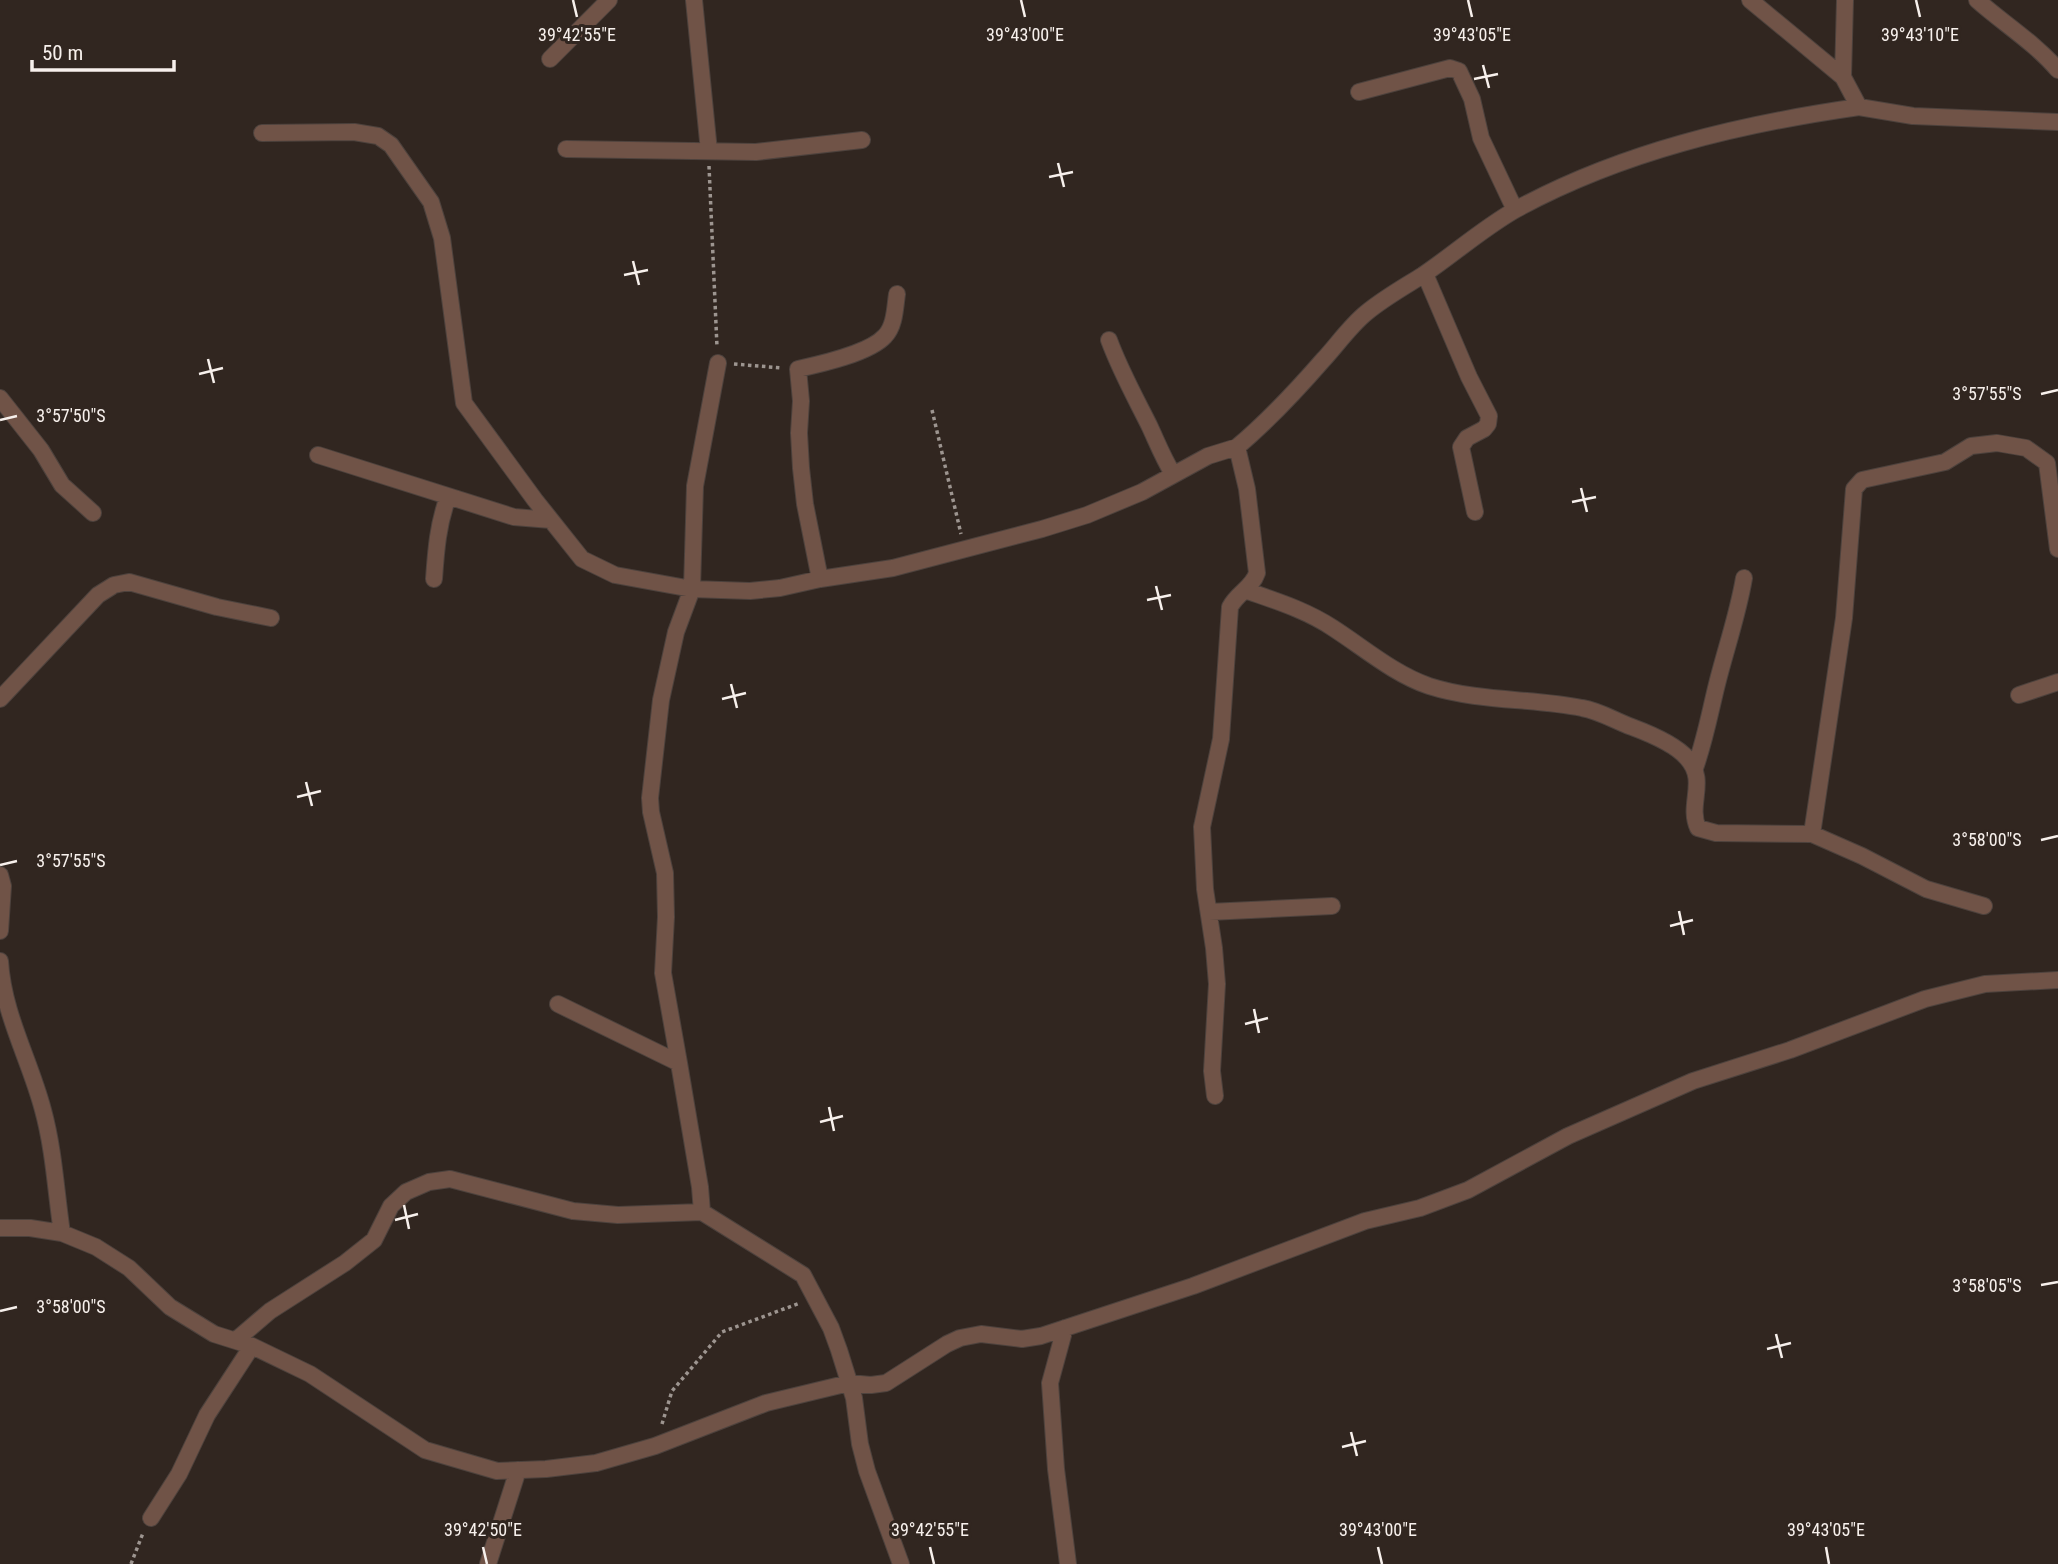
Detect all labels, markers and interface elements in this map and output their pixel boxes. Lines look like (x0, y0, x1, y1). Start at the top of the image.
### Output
text: 39°42'55"E (538, 24, 616, 45)
text: 39°43'00"E (986, 24, 1064, 45)
text: 39°43'05"E (1433, 24, 1511, 45)
text: 39°43'10"E (1881, 24, 1959, 45)
scale bar (32, 28, 173, 72)
text: 50 m (42, 41, 83, 65)
text: 3°57'55"S (1952, 383, 2022, 404)
text: 3°57'50"S (36, 405, 106, 426)
text: 3°58'00"S (1952, 829, 2022, 850)
text: 3°57'55"S (36, 850, 106, 871)
text: 3°58'05"S (1952, 1275, 2022, 1296)
text: 3°58'00"S (36, 1296, 106, 1317)
text: 39°42'50"E (444, 1519, 522, 1540)
text: 39°42'55"E (891, 1519, 969, 1540)
text: 39°43'00"E (1339, 1519, 1417, 1540)
text: 39°43'05"E (1787, 1519, 1865, 1540)

